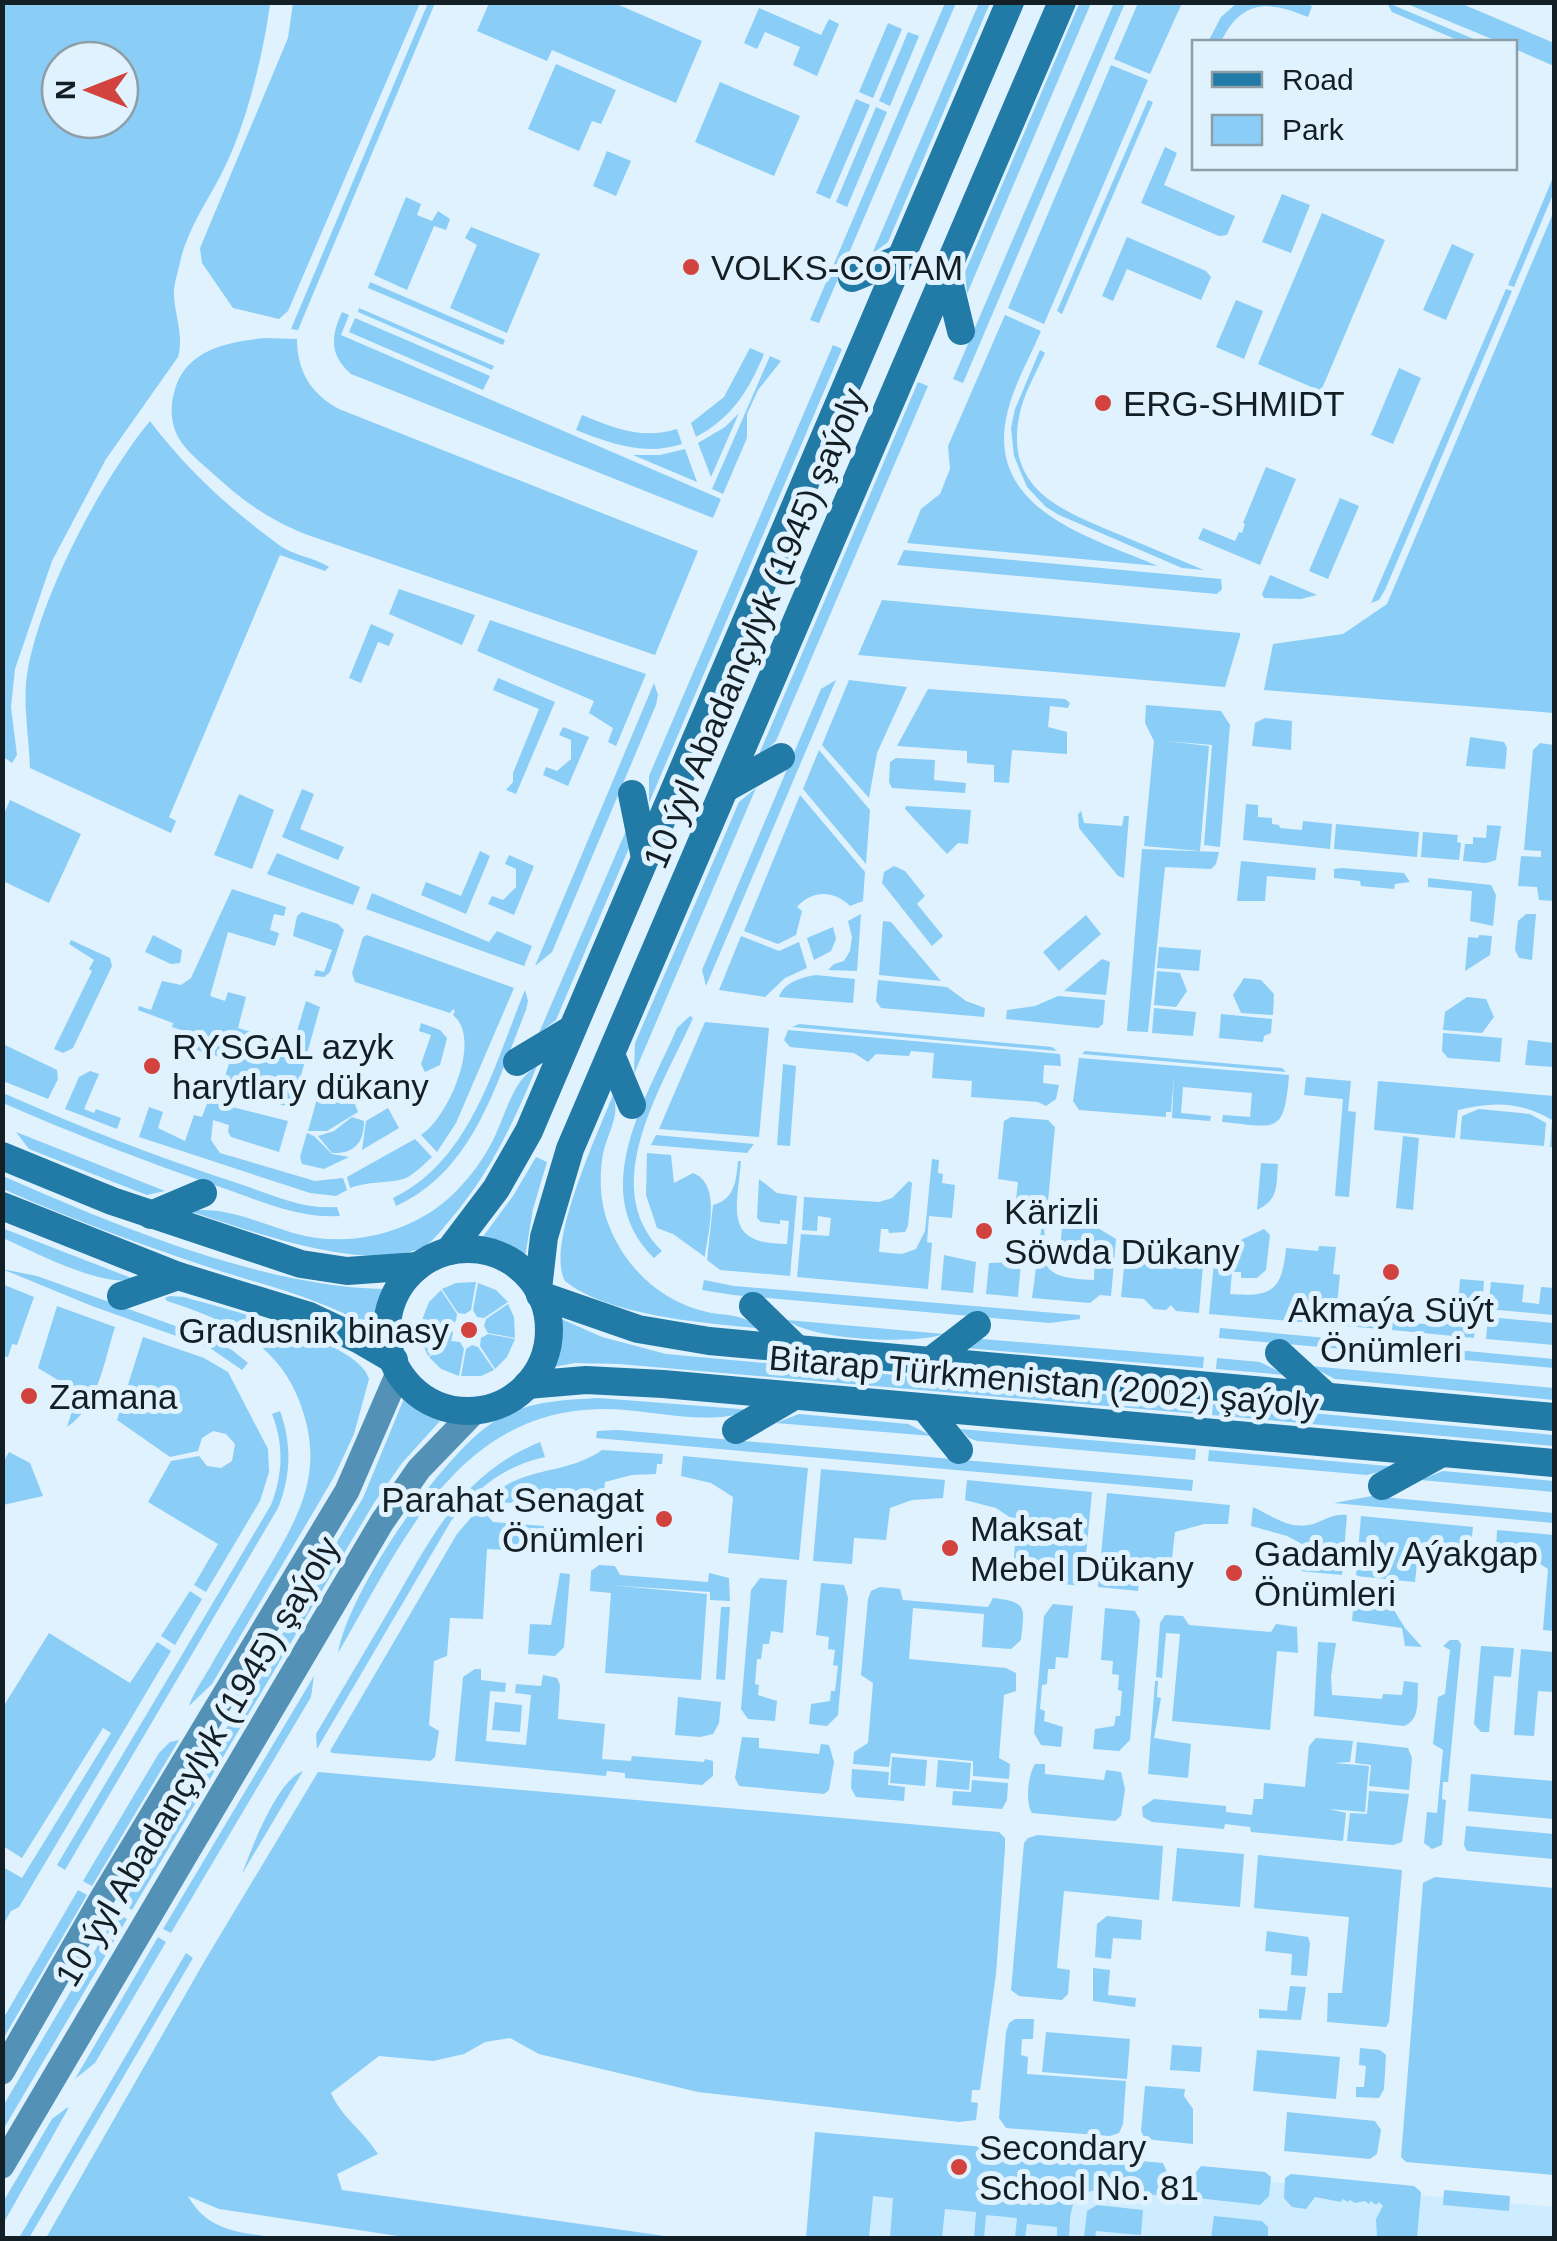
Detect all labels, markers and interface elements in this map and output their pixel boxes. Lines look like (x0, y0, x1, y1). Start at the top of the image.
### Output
north arrow (40, 40, 140, 140)
legend (1192, 40, 1517, 170)
text: Road (1282, 63, 1354, 96)
text: N (50, 80, 81, 100)
text: Park (1282, 113, 1345, 146)
place label: VOLKS-COTAM (711, 248, 963, 287)
marker: VOLKS-COTAM (680, 256, 702, 278)
street label: 10 ýyl Abadançylyk (1945) şaýoly (635, 382, 873, 874)
place label: ERG-SHMIDT (1123, 384, 1345, 423)
marker: ERG-SHMIDT (1092, 392, 1114, 414)
place label: RYSGAL azyk harytlary dükany (172, 1027, 429, 1106)
marker: RYSGAL azyk harytlary dükany (141, 1055, 163, 1077)
place label: Kärizli Söwda Dükany (1004, 1192, 1240, 1271)
marker: Kärizli Söwda Dükany (973, 1220, 995, 1242)
marker: Akmaýa Süýt Önümleri (1380, 1261, 1402, 1283)
place label: Akmaýa Süýt Önümleri (1288, 1290, 1494, 1369)
place label: Gradusnik binasy (179, 1311, 449, 1350)
marker: Gradusnik binasy (458, 1319, 480, 1341)
street label: Bitarap Türkmenistan (2002) şaýoly (767, 1338, 1321, 1425)
place label: Zamana (49, 1377, 178, 1416)
marker: Zamana (18, 1385, 40, 1407)
place label: Parahat Senagat Önümleri (381, 1480, 644, 1559)
marker: Parahat Senagat Önümleri (653, 1508, 675, 1530)
place label: Maksat Mebel Dükany (970, 1509, 1194, 1588)
street label: 10 ýyl Abadançylyk (1945) şaýoly (47, 1529, 347, 1993)
place label: Gadamly Aýakgap Önümleri (1254, 1534, 1538, 1613)
marker: Maksat Mebel Dükany (939, 1537, 961, 1559)
marker: Gadamly Aýakgap Önümleri (1223, 1562, 1245, 1584)
place label: Secondary School No. 81 (979, 2128, 1199, 2207)
marker: Secondary School No. 81 (948, 2156, 970, 2178)

